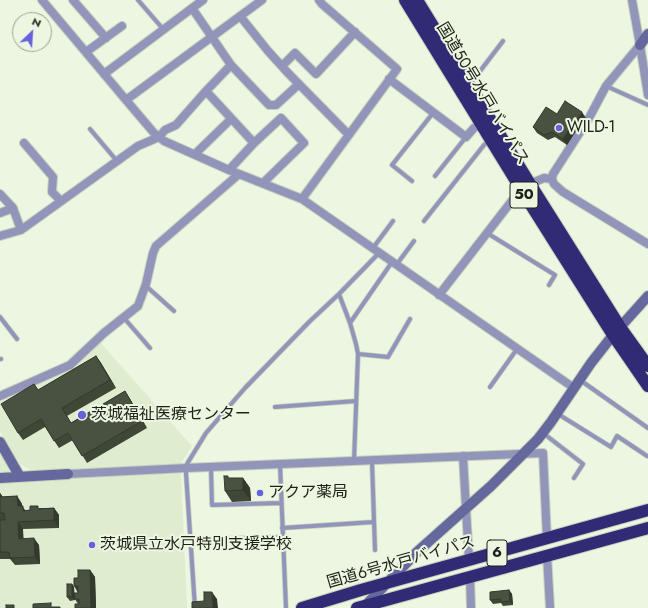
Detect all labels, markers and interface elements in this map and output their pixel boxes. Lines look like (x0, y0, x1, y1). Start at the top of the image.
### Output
north arrow (12, 12, 52, 52)
text: N (29, 13, 44, 31)
street label: 国道50号水戸バイパス (432, 19, 532, 169)
place label: WILD-1 (567, 118, 615, 138)
marker: WILD-1 (554, 123, 564, 133)
road number: 50 (510, 182, 538, 208)
place label: 茨城福祉医療センター (91, 405, 251, 425)
marker: 茨城福祉医療センター (76, 409, 88, 421)
place label: アクア薬局 (268, 483, 348, 503)
marker: アクア薬局 (255, 488, 265, 498)
street label: 国道6号水戸バイパス (325, 533, 477, 593)
place label: 茨城県立水戸特別支援学校 (100, 535, 292, 555)
marker: 茨城県立水戸特別支援学校 (87, 540, 97, 550)
road number: 6 (487, 540, 507, 566)

